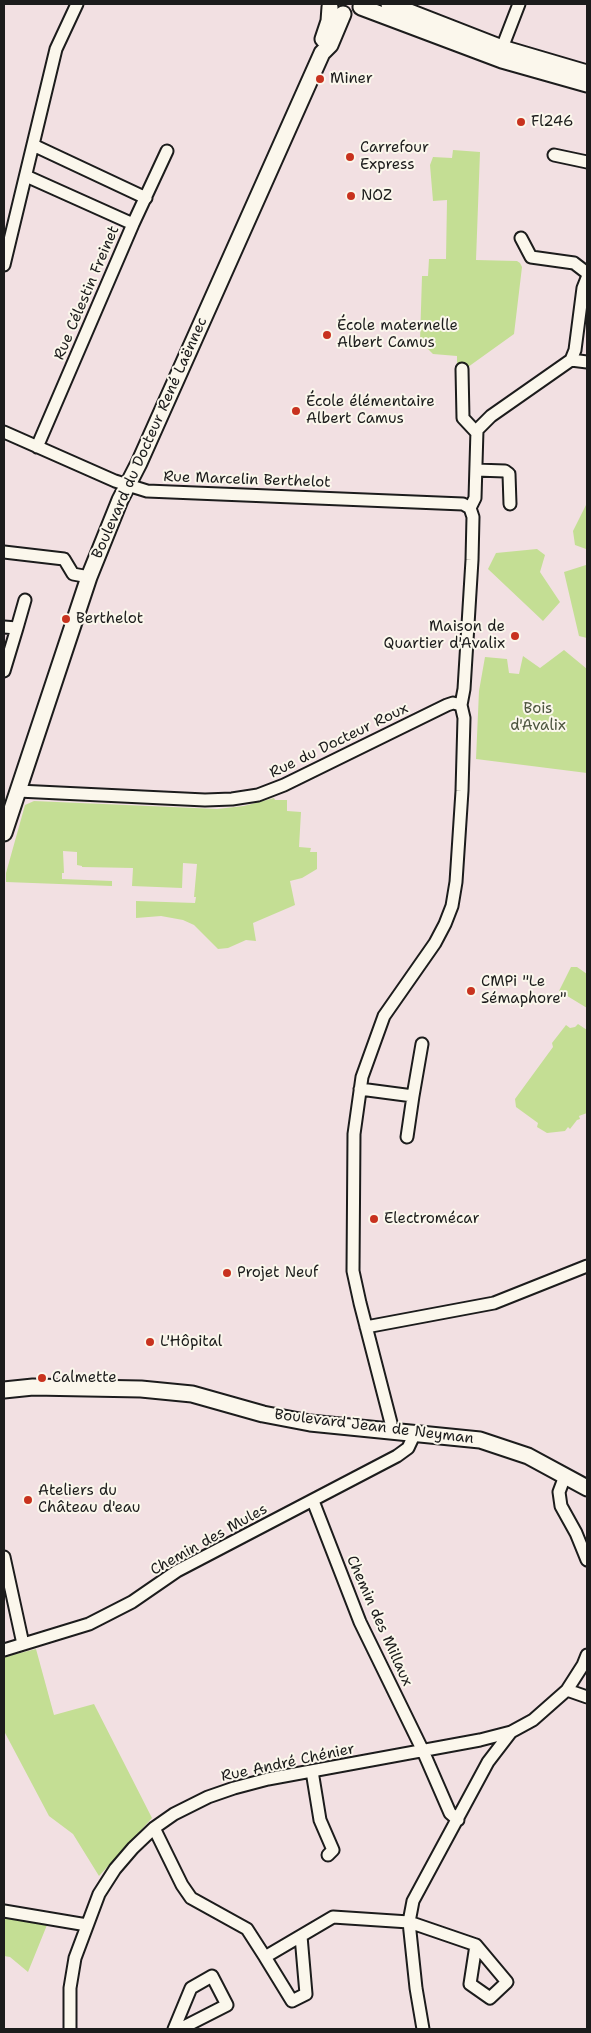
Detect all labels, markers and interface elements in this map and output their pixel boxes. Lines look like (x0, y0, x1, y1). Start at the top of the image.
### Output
place label: Miner (330, 70, 373, 88)
marker: Miner (314, 73, 326, 85)
place label: Fl246 (531, 113, 574, 131)
marker: Fl246 (515, 116, 527, 128)
place label: Carrefour Express (360, 139, 429, 174)
marker: Carrefour Express (344, 151, 356, 163)
place label: NOZ (361, 187, 392, 205)
marker: NOZ (345, 190, 357, 202)
street label: Rue Célestin Freinet (51, 223, 123, 363)
street label: Boulevard du Docteur René Laënnec (88, 314, 212, 562)
place label: École maternelle Albert Camus (337, 317, 458, 352)
marker: École maternelle Albert Camus (321, 329, 333, 341)
place label: École élémentaire Albert Camus (306, 393, 435, 428)
marker: École élémentaire Albert Camus (290, 405, 302, 417)
street label: Rue Marcelin Berthelot (163, 468, 331, 492)
place label: Berthelot (76, 610, 143, 628)
marker: Berthelot (60, 613, 72, 625)
place label: Maison de Quartier d'Avalix (384, 618, 505, 653)
marker: Maison de Quartier d'Avalix (509, 630, 521, 642)
street label: Rue du Docteur Roux (267, 700, 411, 782)
park label: Bois d'Avalix (510, 700, 566, 735)
place label: CMPi "Le Sémaphore" (481, 973, 567, 1008)
marker: CMPi "Le Sémaphore" (465, 985, 477, 997)
place label: Electromécar (384, 1210, 479, 1228)
marker: Electromécar (368, 1213, 380, 1225)
place label: Projet Neuf (237, 1264, 319, 1282)
marker: Projet Neuf (221, 1267, 233, 1279)
place label: L'Hôpital (160, 1333, 222, 1351)
marker: L'Hôpital (144, 1336, 156, 1348)
place label: Calmette (52, 1369, 117, 1387)
marker: Calmette (36, 1372, 48, 1384)
street label: Boulevard Jean de Neyman (273, 1406, 475, 1448)
place label: Ateliers du Château d'eau (38, 1482, 141, 1517)
marker: Ateliers du Château d'eau (22, 1494, 34, 1506)
street label: Chemin des Mules (147, 1500, 271, 1580)
street label: Chemin des Millaux (342, 1553, 416, 1689)
street label: Rue André Chénier (220, 1740, 356, 1786)

